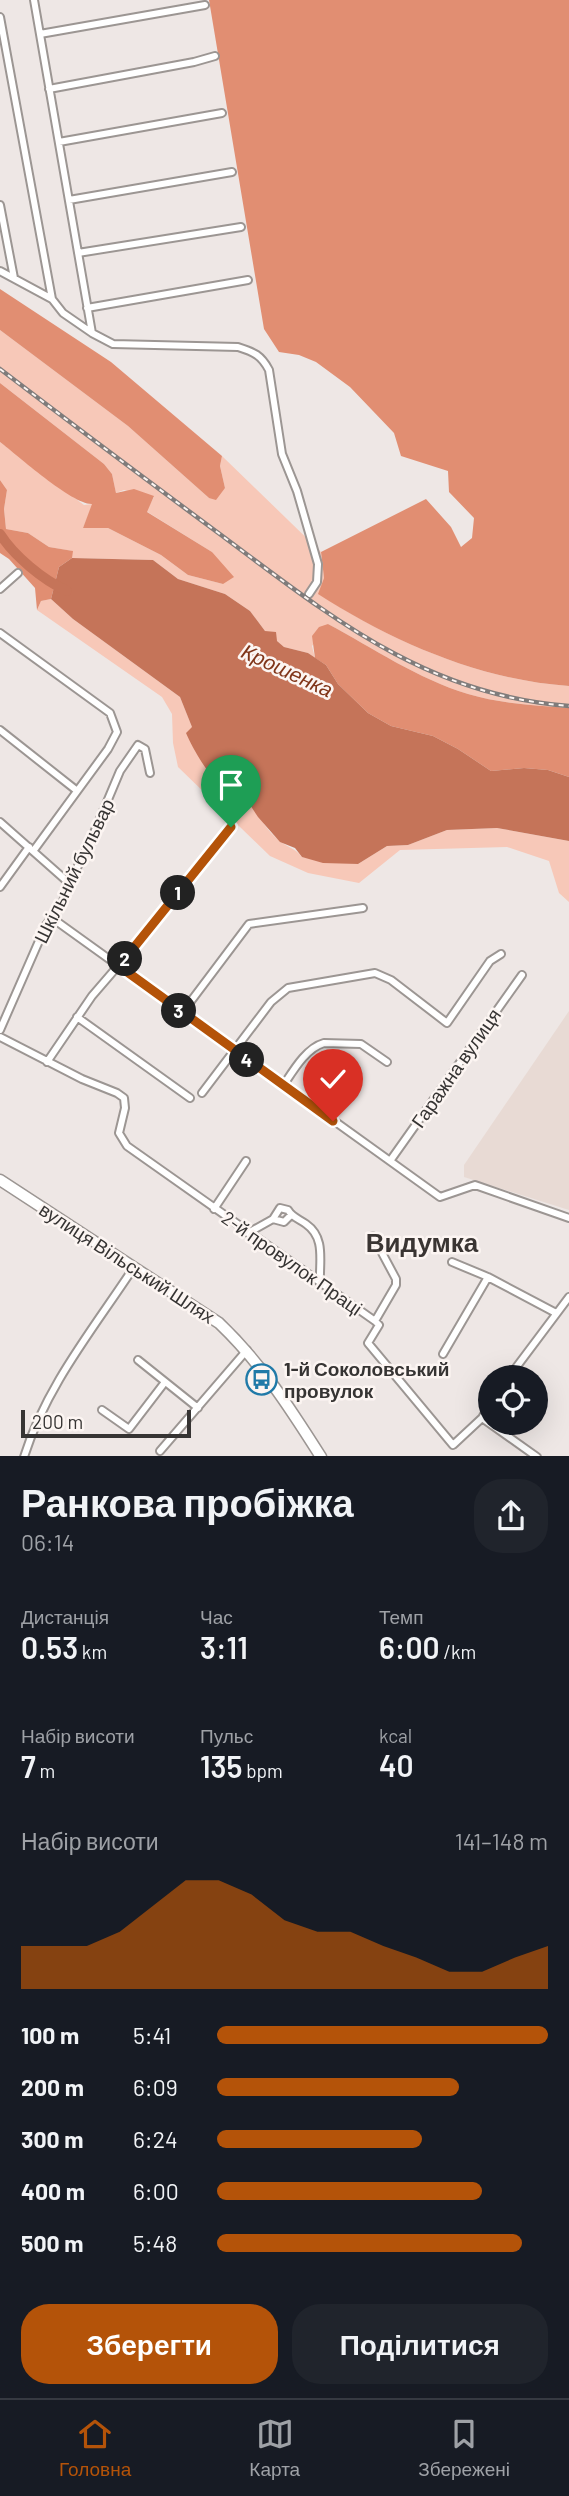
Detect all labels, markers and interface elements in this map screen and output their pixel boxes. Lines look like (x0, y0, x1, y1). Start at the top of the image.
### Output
water label: Крошенка (238, 638, 337, 702)
pin (201, 755, 261, 827)
icon: arrive (212, 766, 250, 804)
street label: Шкільний бульвар (29, 795, 119, 947)
pin: 1 (160, 876, 196, 910)
text: 1 (174, 881, 181, 904)
pin: 2 (108, 942, 142, 976)
text: 2 (119, 947, 130, 970)
pin: 3 (162, 993, 196, 1028)
text: 3 (173, 999, 184, 1022)
street label: Гаражна вулиця (406, 1004, 505, 1132)
pin: 4 (230, 1042, 264, 1078)
text: 4 (241, 1048, 252, 1071)
pin (303, 1049, 363, 1121)
icon: check (314, 1060, 352, 1098)
street label: вулиця Вільський Шлях (35, 1197, 220, 1328)
street label: 2-й провулок Праці (218, 1206, 367, 1320)
district label: Видумка (366, 1226, 479, 1257)
place label: 1-й Соколовський провулок (284, 1357, 449, 1402)
bus stop icon: 1-й Соколовський провулок (244, 1363, 278, 1397)
map controls (478, 1365, 548, 1435)
button: locate (478, 1365, 548, 1435)
scale bar (21, 1408, 191, 1439)
text: 200 m (32, 1410, 83, 1433)
text: Ранкова пробіжка (21, 1479, 354, 1525)
button: share (474, 1479, 548, 1553)
text: 06:14 (21, 1528, 74, 1556)
text: Дистанція (21, 1605, 109, 1628)
text: Час (200, 1605, 233, 1628)
text: Темп (379, 1605, 423, 1628)
text: 0.53 (21, 1629, 78, 1665)
text: 3:11 (200, 1629, 248, 1665)
text: 6:00 (379, 1629, 440, 1665)
text: km (78, 1640, 107, 1663)
text: /km (440, 1640, 476, 1663)
text: Набір висоти (21, 1724, 135, 1747)
text: Пульс (200, 1724, 253, 1747)
text: kcal (379, 1724, 412, 1747)
text: 40 (379, 1747, 414, 1783)
text: 7 (21, 1748, 36, 1784)
text: 135 (200, 1748, 242, 1784)
text: m (36, 1759, 55, 1782)
text: bpm (242, 1759, 283, 1782)
text: Набір висоти (21, 1827, 159, 1855)
text: 141–148 m (455, 1827, 548, 1855)
text: 100 m (21, 2021, 79, 2049)
text: 5:41 (133, 2021, 171, 2049)
text: 200 m (21, 2073, 84, 2101)
text: 6:09 (133, 2073, 178, 2101)
text: 300 m (21, 2125, 83, 2153)
text: 6:24 (133, 2125, 178, 2153)
text: 400 m (21, 2177, 85, 2205)
text: 6:00 (133, 2177, 179, 2205)
text: 500 m (21, 2229, 83, 2257)
text: 5:48 (133, 2229, 177, 2257)
button: Зберегти (21, 2304, 278, 2384)
button: Поділитися (292, 2304, 548, 2384)
tab: Головна (59, 2415, 131, 2481)
tab: Карта (249, 2415, 300, 2481)
tab: Збережені (418, 2415, 510, 2481)

